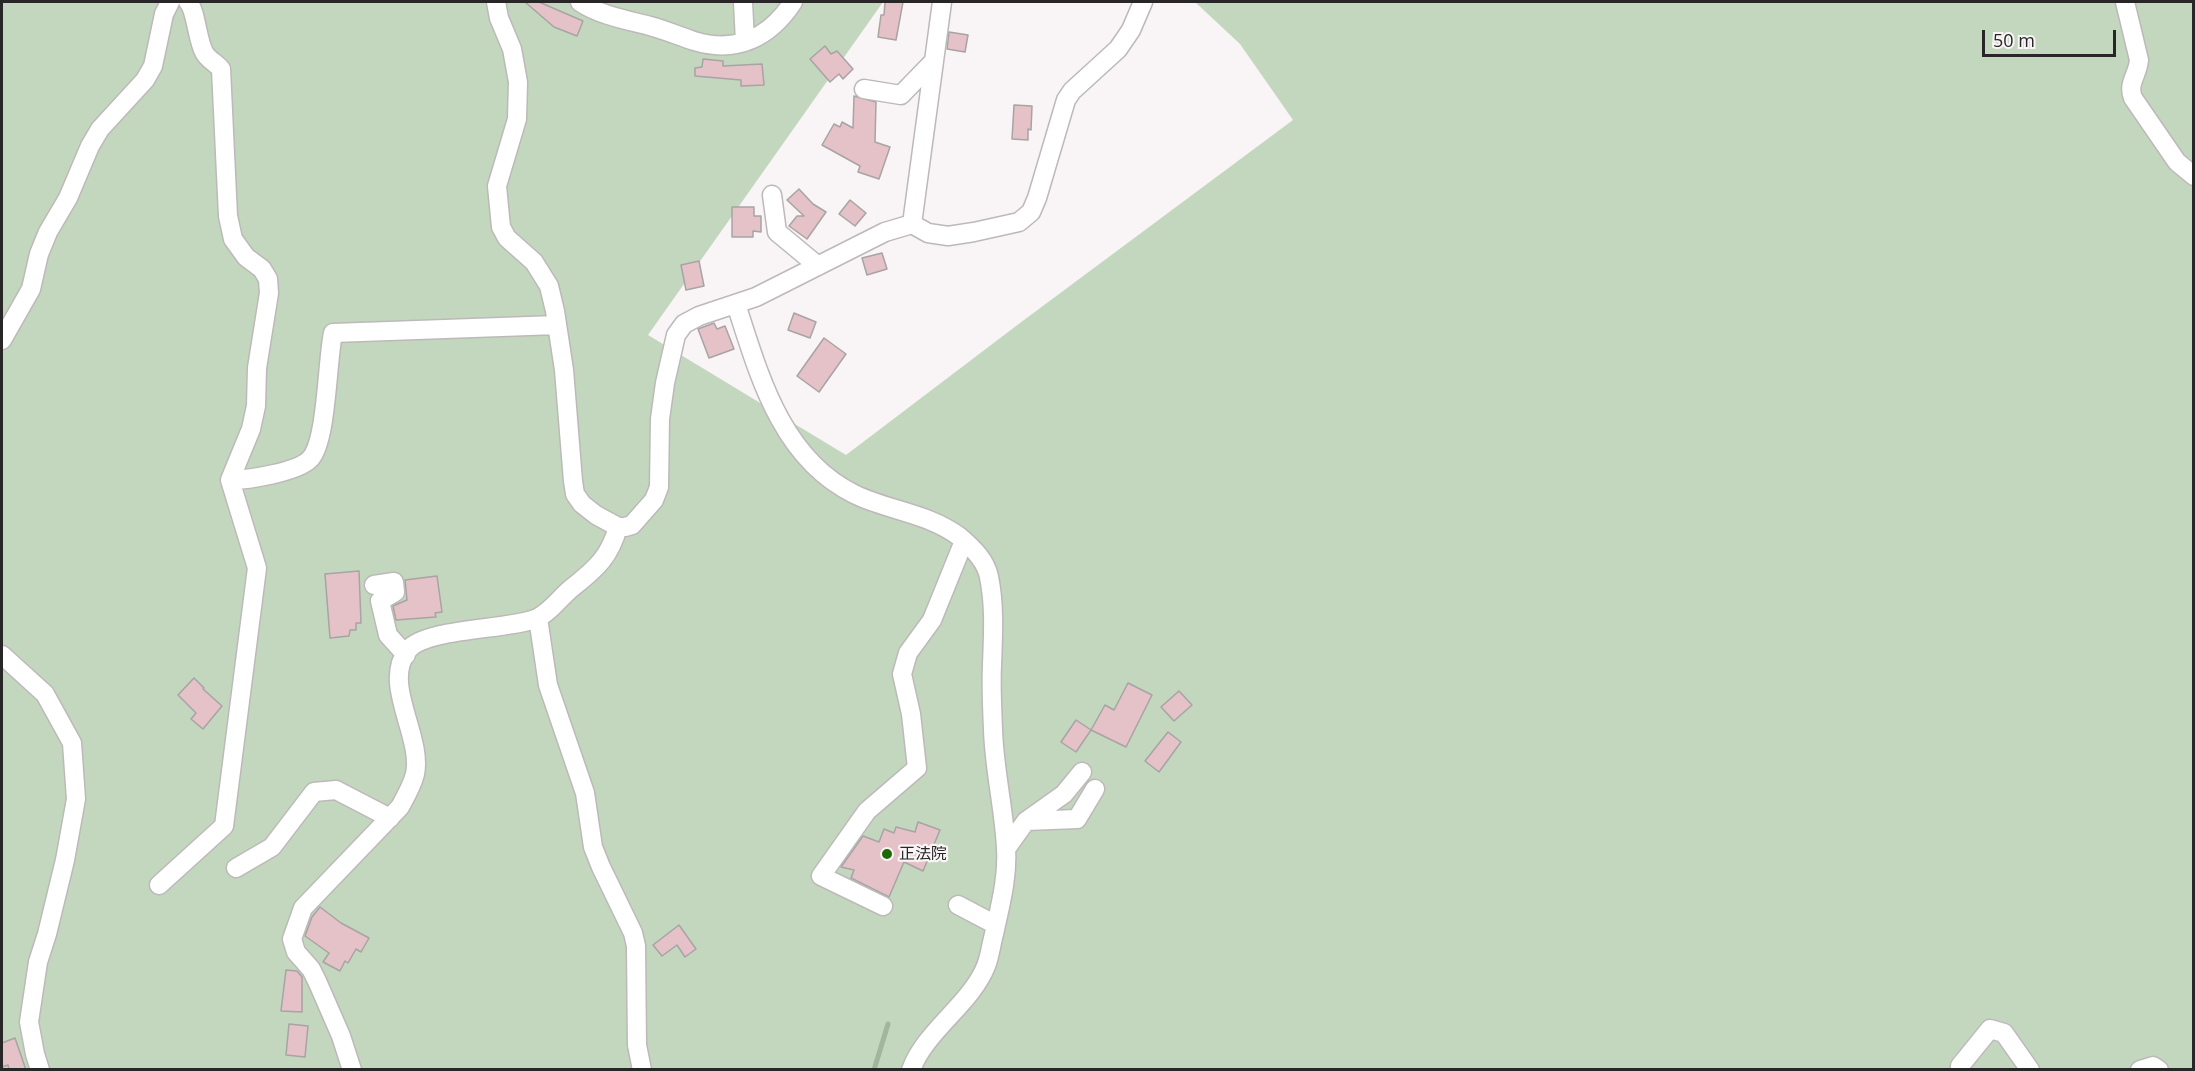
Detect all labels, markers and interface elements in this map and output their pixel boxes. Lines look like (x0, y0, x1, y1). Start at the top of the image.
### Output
scale bar (1985, 18, 2118, 56)
text: 50 m (1993, 28, 2035, 52)
place label: 正法院 (899, 844, 947, 864)
marker: 正法院 (880, 847, 894, 861)

